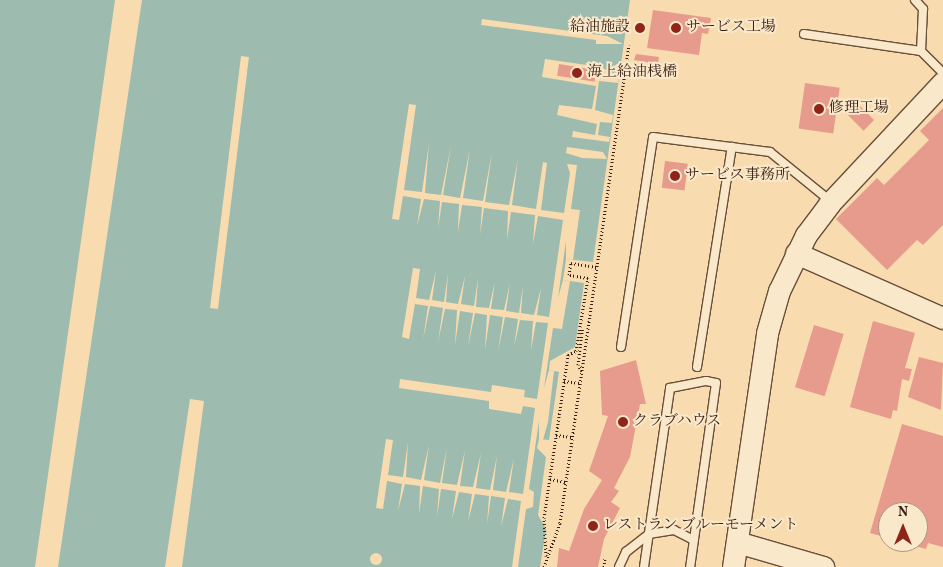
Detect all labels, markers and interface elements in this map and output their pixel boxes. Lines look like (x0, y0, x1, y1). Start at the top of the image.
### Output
place label: 給油施設 (570, 19, 630, 37)
place label: サービス工場 (686, 19, 776, 37)
marker: 給油施設 (634, 22, 646, 34)
marker: サービス工場 (670, 22, 682, 34)
place label: 海上給油桟橋 (587, 64, 677, 82)
marker: 海上給油桟橋 (571, 67, 583, 79)
place label: 修理工場 (829, 100, 889, 118)
marker: 修理工場 (813, 103, 825, 115)
place label: サービス事務所 (685, 167, 790, 185)
marker: サービス事務所 (669, 170, 681, 182)
place label: クラブハウス (633, 413, 723, 431)
marker: クラブハウス (617, 416, 629, 428)
north arrow (878, 502, 928, 552)
text: N (898, 503, 908, 522)
place label: レストラン ブルーモーメント (603, 517, 800, 535)
marker: レストラン ブルーモーメント (587, 520, 599, 532)

